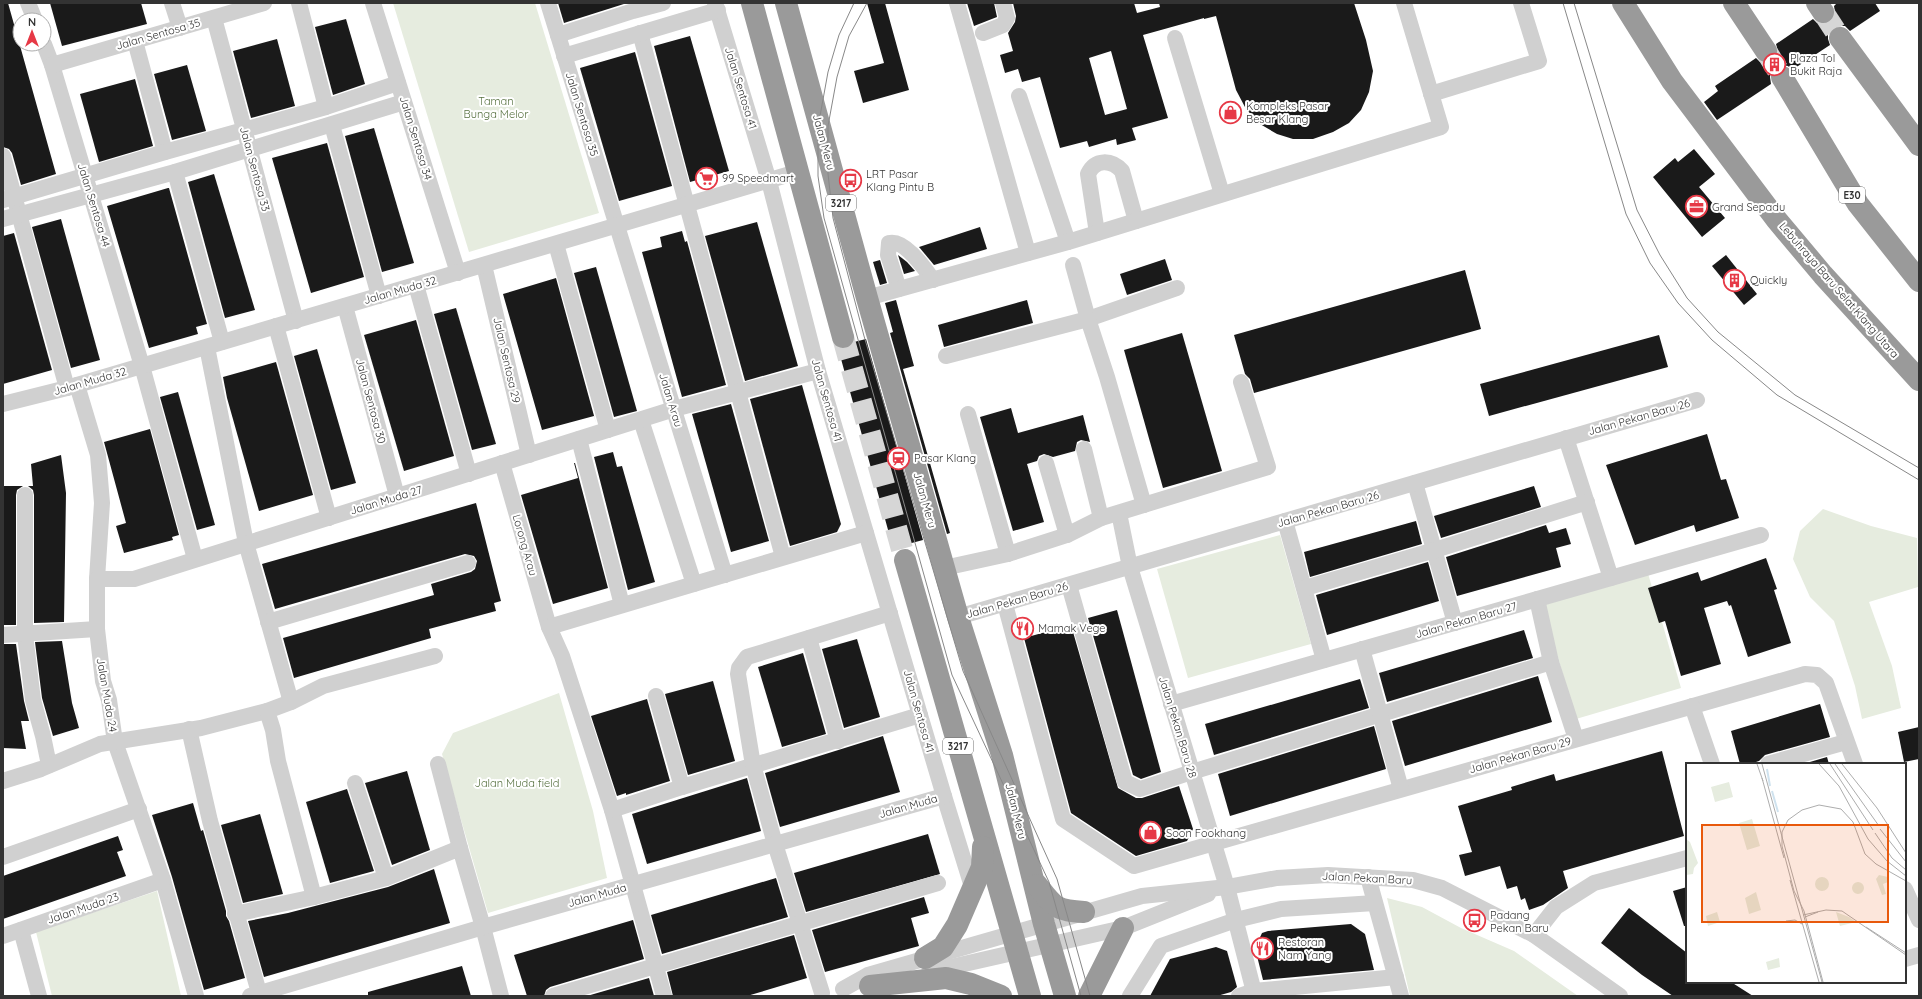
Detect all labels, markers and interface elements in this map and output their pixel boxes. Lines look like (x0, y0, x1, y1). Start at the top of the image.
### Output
north arrow (12, 12, 52, 52)
text: N (28, 15, 36, 29)
street label: Jalan Sentosa 35 (114, 15, 202, 53)
street label: Jalan Sentosa 41 (722, 45, 760, 131)
building icon: Plaza Tol Bukit Raja (1761, 51, 1787, 77)
place label: Plaza Tol Bukit Raja (1790, 51, 1842, 78)
street label: Jalan Sentosa 35 (563, 70, 601, 158)
street label: Jalan Sentosa 34 (397, 94, 435, 182)
park label: Taman Bunga Melor (464, 94, 529, 121)
shop icon: Kompleks Pasar Besar Klang (1217, 99, 1243, 125)
place label: Kompleks Pasar Besar Klang (1246, 99, 1329, 126)
street label: Jalan Meru (810, 113, 838, 171)
street label: Jalan Sentosa 33 (237, 125, 273, 213)
street label: Jalan Sentosa 44 (75, 161, 113, 249)
supermarket icon: 99 Speedmart (693, 165, 719, 191)
bus stop icon: LRT Pasar Klang Pintu B (838, 167, 864, 193)
place label: LRT Pasar Klang Pintu B (866, 167, 934, 194)
place label: 99 Speedmart (722, 171, 794, 185)
road number: E30 (1839, 187, 1865, 203)
office icon: Grand Sepadu (1684, 194, 1710, 220)
road number: 3217 (826, 195, 856, 211)
place label: Grand Sepadu (1712, 200, 1785, 214)
street label: Lebuhraya Baru Selat Klang Utara (1776, 219, 1902, 361)
building icon: Quickly (1722, 267, 1748, 293)
street label: Jalan Muda 32 (362, 273, 438, 307)
place label: Quickly (1750, 273, 1787, 287)
street label: Jalan Sentosa 29 (490, 316, 524, 404)
street label: Jalan Sentosa 30 (353, 357, 389, 445)
street label: Jalan Sentosa 41 (809, 357, 845, 443)
street label: Jalan Muda 32 (52, 364, 128, 398)
street label: Jalan Arau (656, 371, 686, 429)
street label: Jalan Pekan Baru 26 (1586, 396, 1692, 438)
station icon: Pasar Klang (886, 445, 912, 471)
place label: Pasar Klang (914, 451, 976, 465)
street label: Jalan Meru (910, 471, 940, 529)
street label: Jalan Muda 27 (348, 482, 424, 518)
street label: Jalan Pekan Baru 26 (1275, 488, 1381, 530)
street label: Lorong Arau (510, 513, 540, 577)
street label: Jalan Pekan Baru 26 (964, 579, 1070, 621)
street label: Jalan Pekan Baru 27 (1414, 599, 1519, 641)
restaurant icon: Mamak Vege (1010, 615, 1036, 641)
place label: Mamak Vege (1038, 621, 1105, 635)
street label: Jalan Muda 24 (94, 657, 120, 733)
street label: Jalan Sentosa 41 (901, 668, 937, 754)
street label: Jalan Pekan Baru 28 (1156, 675, 1200, 779)
street label: Jalan Pekan Baru 29 (1467, 734, 1573, 776)
road number: 3217 (943, 738, 973, 754)
inset map (1686, 763, 1906, 983)
park label: Jalan Muda field (475, 776, 559, 790)
street label: Jalan Meru (1002, 781, 1030, 841)
street label: Jalan Muda (877, 791, 939, 821)
shop icon: Soon Fookhang (1138, 820, 1164, 846)
place label: Soon Fookhang (1166, 826, 1246, 840)
street label: Jalan Pekan Baru (1322, 869, 1412, 887)
street label: Jalan Muda (566, 880, 628, 910)
street label: Jalan Muda 23 (45, 889, 121, 927)
bus stop icon: Padang Pekan Baru (1462, 908, 1488, 934)
place label: Padang Pekan Baru (1490, 908, 1549, 935)
restaurant icon: Restoran Nam Yang (1249, 935, 1275, 961)
place label: Restoran Nam Yang (1278, 935, 1331, 962)

